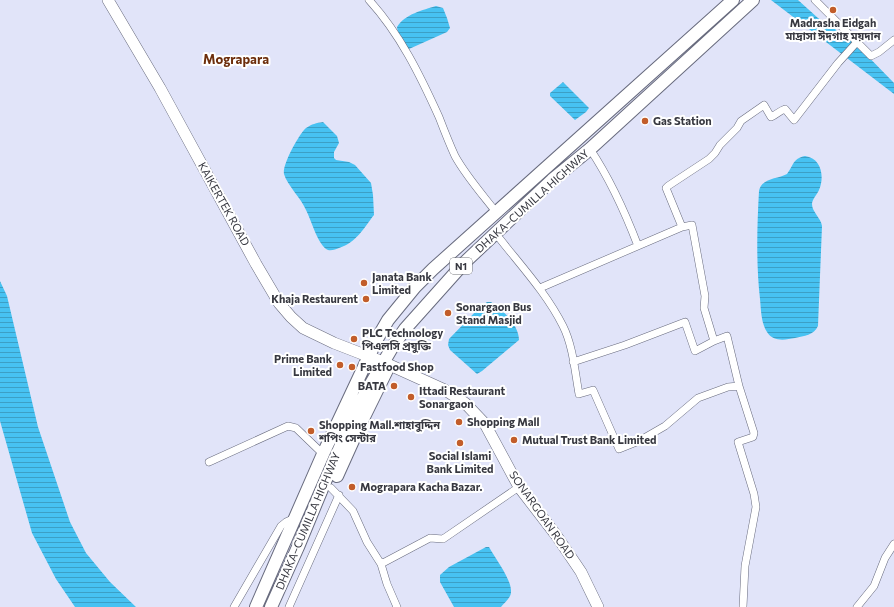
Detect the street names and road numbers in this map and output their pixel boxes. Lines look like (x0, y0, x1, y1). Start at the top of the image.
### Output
street label: DHAKA–CUMILLA HIGHWAY (472, 146, 591, 255)
street label: KAIKERTEK ROAD (196, 160, 253, 248)
road number: N1 (450, 258, 472, 274)
street label: DHAKA–CUMILLA HIGHWAY (273, 450, 343, 592)
street label: SONARGOAN ROAD (507, 468, 578, 561)

